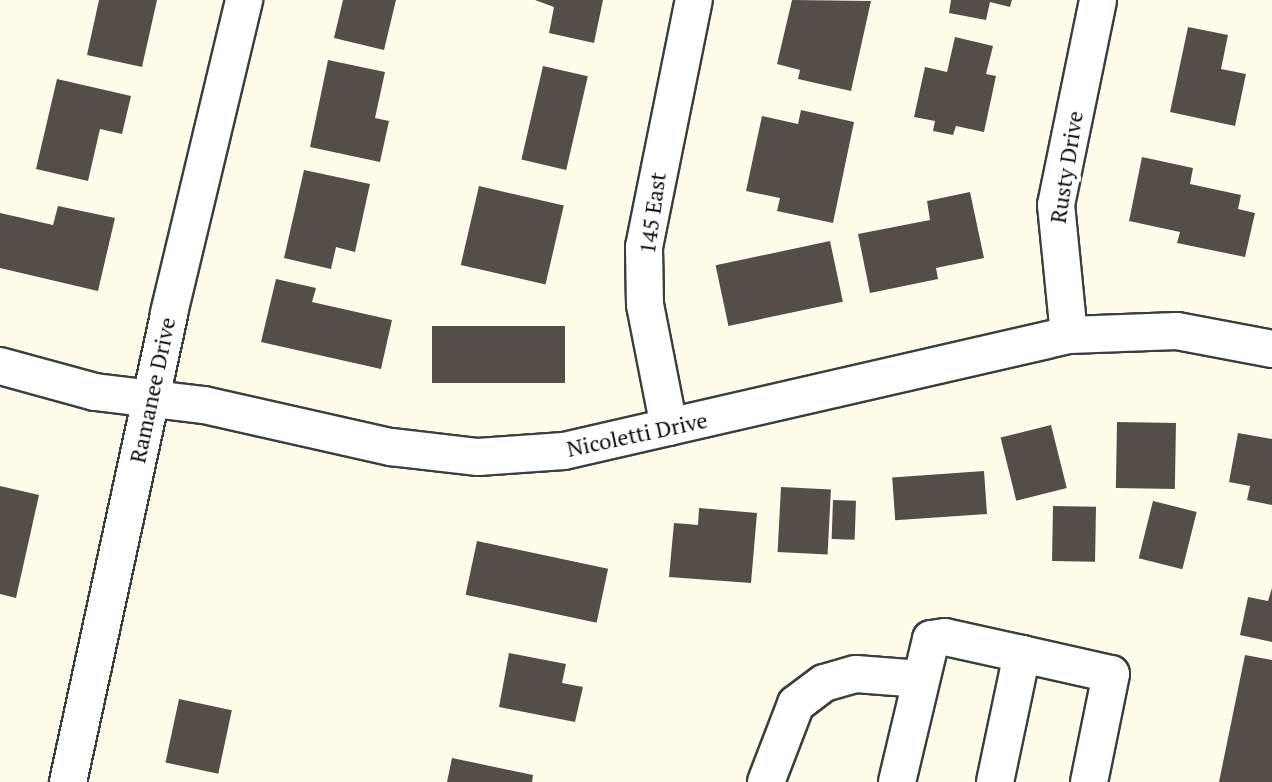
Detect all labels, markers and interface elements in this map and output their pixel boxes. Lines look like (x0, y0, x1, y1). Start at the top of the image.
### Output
street label: Rusty Drive (1044, 109, 1088, 225)
street label: 145 East (633, 170, 671, 256)
street label: Ramanee Drive (124, 315, 180, 465)
street label: Nicoletti Drive (564, 406, 710, 462)

